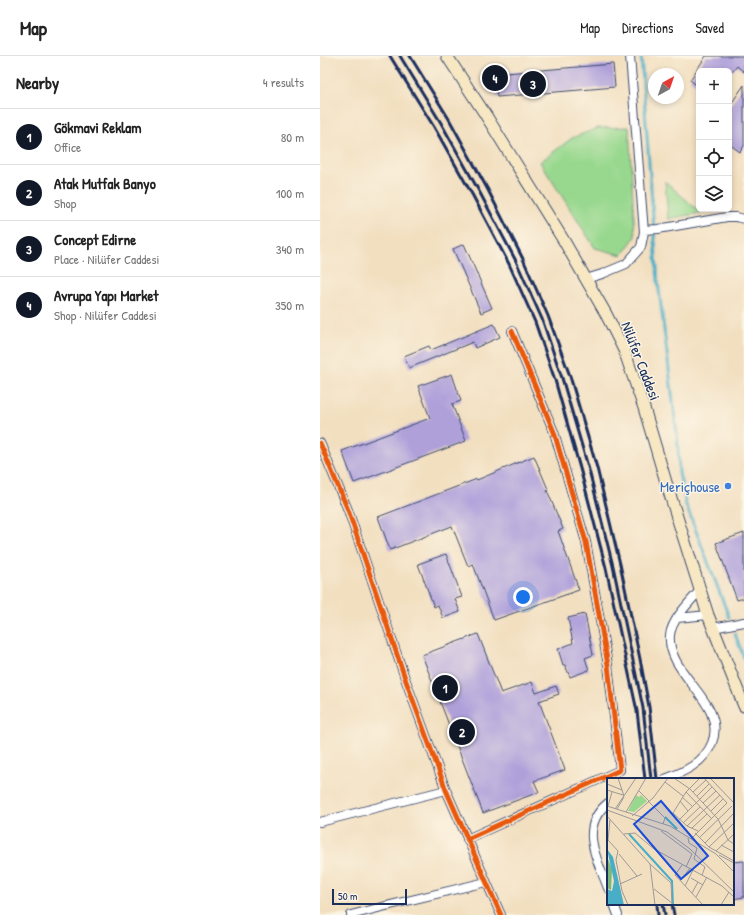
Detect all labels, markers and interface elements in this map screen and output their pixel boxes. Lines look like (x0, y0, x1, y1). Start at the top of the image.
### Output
text: Map (20, 15, 47, 41)
text: Map (580, 18, 600, 37)
text: Directions (622, 18, 673, 37)
text: Saved (695, 18, 724, 37)
pin: 4 (482, 63, 508, 93)
north arrow (648, 68, 684, 104)
map controls (696, 68, 732, 212)
button: + (696, 68, 732, 104)
pin: 3 (520, 69, 546, 99)
text: Nearby (16, 71, 59, 94)
text: 4 results (263, 73, 304, 91)
button: − (696, 104, 732, 140)
text: Gökmavi Reklam (54, 117, 141, 138)
text: 1 (27, 128, 31, 146)
text: 80 m (281, 128, 304, 146)
text: Office (54, 138, 81, 156)
button: locate (696, 140, 732, 176)
text: Atak Mutfak Banyo (54, 173, 156, 194)
button: layers (696, 176, 732, 212)
text: 2 (26, 184, 32, 202)
text: 100 m (276, 184, 304, 202)
text: Shop (54, 194, 76, 212)
text: Concept Edirne (54, 229, 136, 250)
text: 3 (26, 240, 32, 258)
text: 340 m (276, 240, 304, 258)
text: Place · Nilüfer Caddesi (54, 250, 159, 268)
text: Avrupa Yapı Market (54, 285, 159, 306)
text: 4 (27, 296, 31, 314)
text: 350 m (275, 296, 304, 314)
text: Shop · Nilüfer Caddesi (54, 306, 157, 324)
street label: Nilüfer Caddesi (616, 319, 666, 403)
place label: Meriçhouse (660, 476, 720, 497)
marker: Meriçhouse (723, 481, 733, 491)
your location (513, 587, 533, 607)
pin: 1 (432, 673, 458, 703)
pin: 2 (449, 717, 475, 747)
inset map (607, 778, 734, 905)
scale bar (332, 887, 407, 906)
text: 50 m (338, 889, 358, 903)

